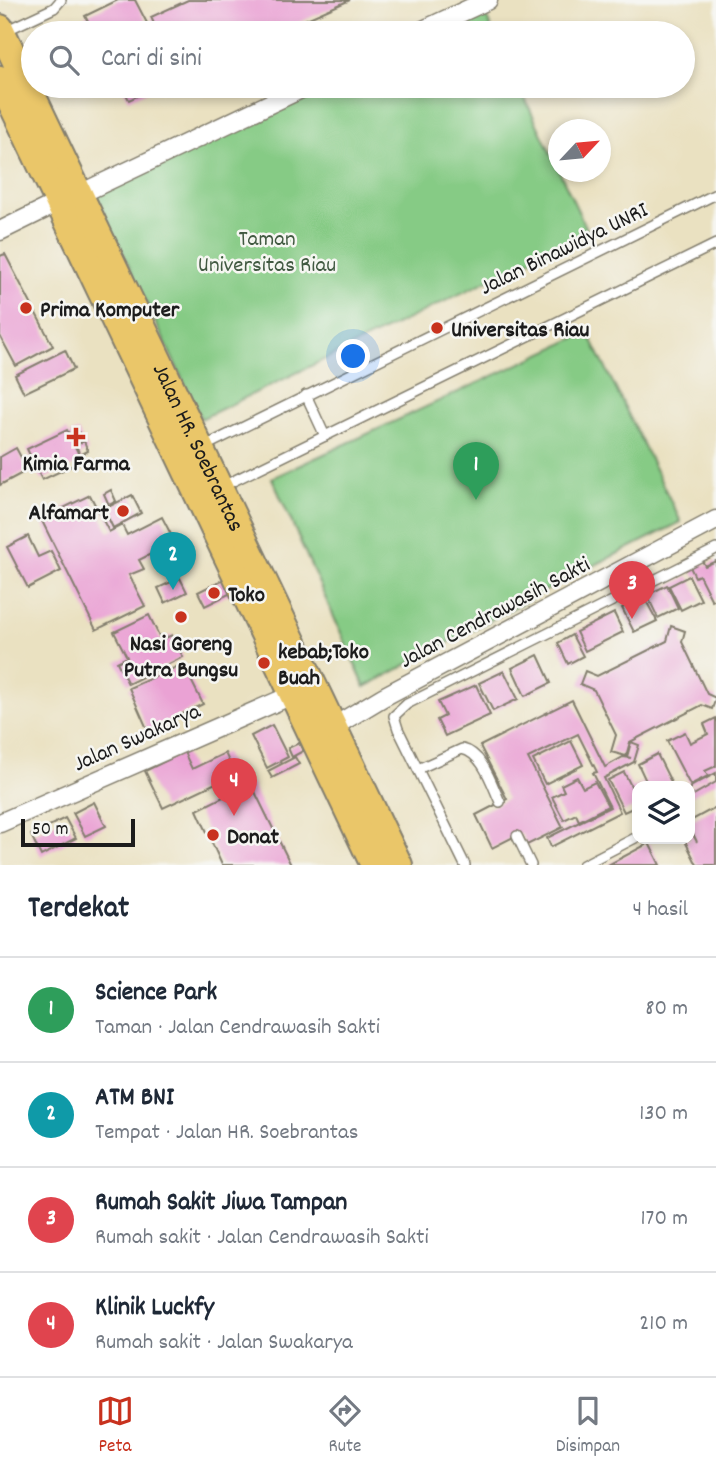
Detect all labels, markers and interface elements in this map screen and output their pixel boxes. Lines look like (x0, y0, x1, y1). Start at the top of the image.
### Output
search box (21, 21, 695, 98)
icon: search (45, 41, 83, 79)
text: Cari di sini (101, 41, 202, 78)
north arrow (548, 119, 611, 182)
street label: Jalan Binawidya UNRI (475, 195, 654, 305)
park label: Taman Universitas Riau (198, 224, 336, 283)
place label: Prima Komputer (40, 295, 180, 328)
marker: Prima Komputer (18, 300, 34, 316)
place label: Universitas Riau (451, 315, 589, 348)
marker: Universitas Riau (429, 320, 445, 336)
your location (336, 339, 370, 373)
street label: Jalan HR. Soebrantas (142, 359, 251, 538)
marker: Kimia Farma (68, 429, 84, 445)
pin: 1 (453, 442, 499, 500)
place label: Kimia Farma (22, 449, 131, 482)
place label: Alfamart (28, 498, 110, 531)
marker: Alfamart (115, 503, 131, 519)
pin: 2 (150, 532, 196, 590)
street label: Jalan Cendrawasih Sakti (394, 550, 597, 678)
pin: 3 (609, 561, 655, 619)
place label: Toko (228, 580, 265, 613)
marker: Toko (206, 585, 222, 601)
marker: Nasi Goreng Putra Bungsu (173, 609, 189, 625)
place label: Nasi Goreng Putra Bungsu (124, 629, 238, 688)
place label: kebab;Toko Buah (278, 637, 369, 696)
marker: kebab;Toko Buah (256, 655, 272, 671)
street label: Jalan Swakarya (69, 696, 207, 782)
pin: 4 (211, 758, 257, 816)
map controls (632, 781, 695, 844)
button: layers (632, 781, 695, 844)
scale bar (21, 816, 135, 848)
text: 50 m (32, 817, 69, 844)
place label: Donat (227, 822, 280, 855)
marker: Donat (205, 827, 221, 843)
text: Terdekat (28, 889, 129, 932)
text: 4 hasil (633, 894, 688, 927)
text: Science Park (95, 975, 217, 1012)
text: 1 (48, 993, 54, 1026)
text: 80 m (645, 993, 688, 1026)
text: Taman · Jalan Cendrawasih Sakti (95, 1012, 380, 1045)
text: ATM BNI (95, 1080, 174, 1117)
text: 2 (46, 1098, 56, 1131)
text: 130 m (639, 1098, 688, 1131)
text: Tempat · Jalan HR. Soebrantas (95, 1117, 359, 1150)
text: Rumah Sakit Jiwa Tampan (95, 1185, 347, 1222)
text: 3 (46, 1203, 56, 1236)
text: 170 m (641, 1203, 688, 1236)
text: Rumah sakit · Jalan Cendrawasih Sakti (95, 1222, 429, 1255)
text: Klinik Luckfy (95, 1290, 214, 1327)
text: 4 (46, 1308, 56, 1341)
text: 210 m (639, 1308, 688, 1341)
text: Rumah sakit · Jalan Swakarya (95, 1327, 353, 1360)
tab: Peta (96, 1392, 134, 1461)
tab: Rute (326, 1392, 364, 1461)
tab: Disimpan (556, 1392, 620, 1461)

